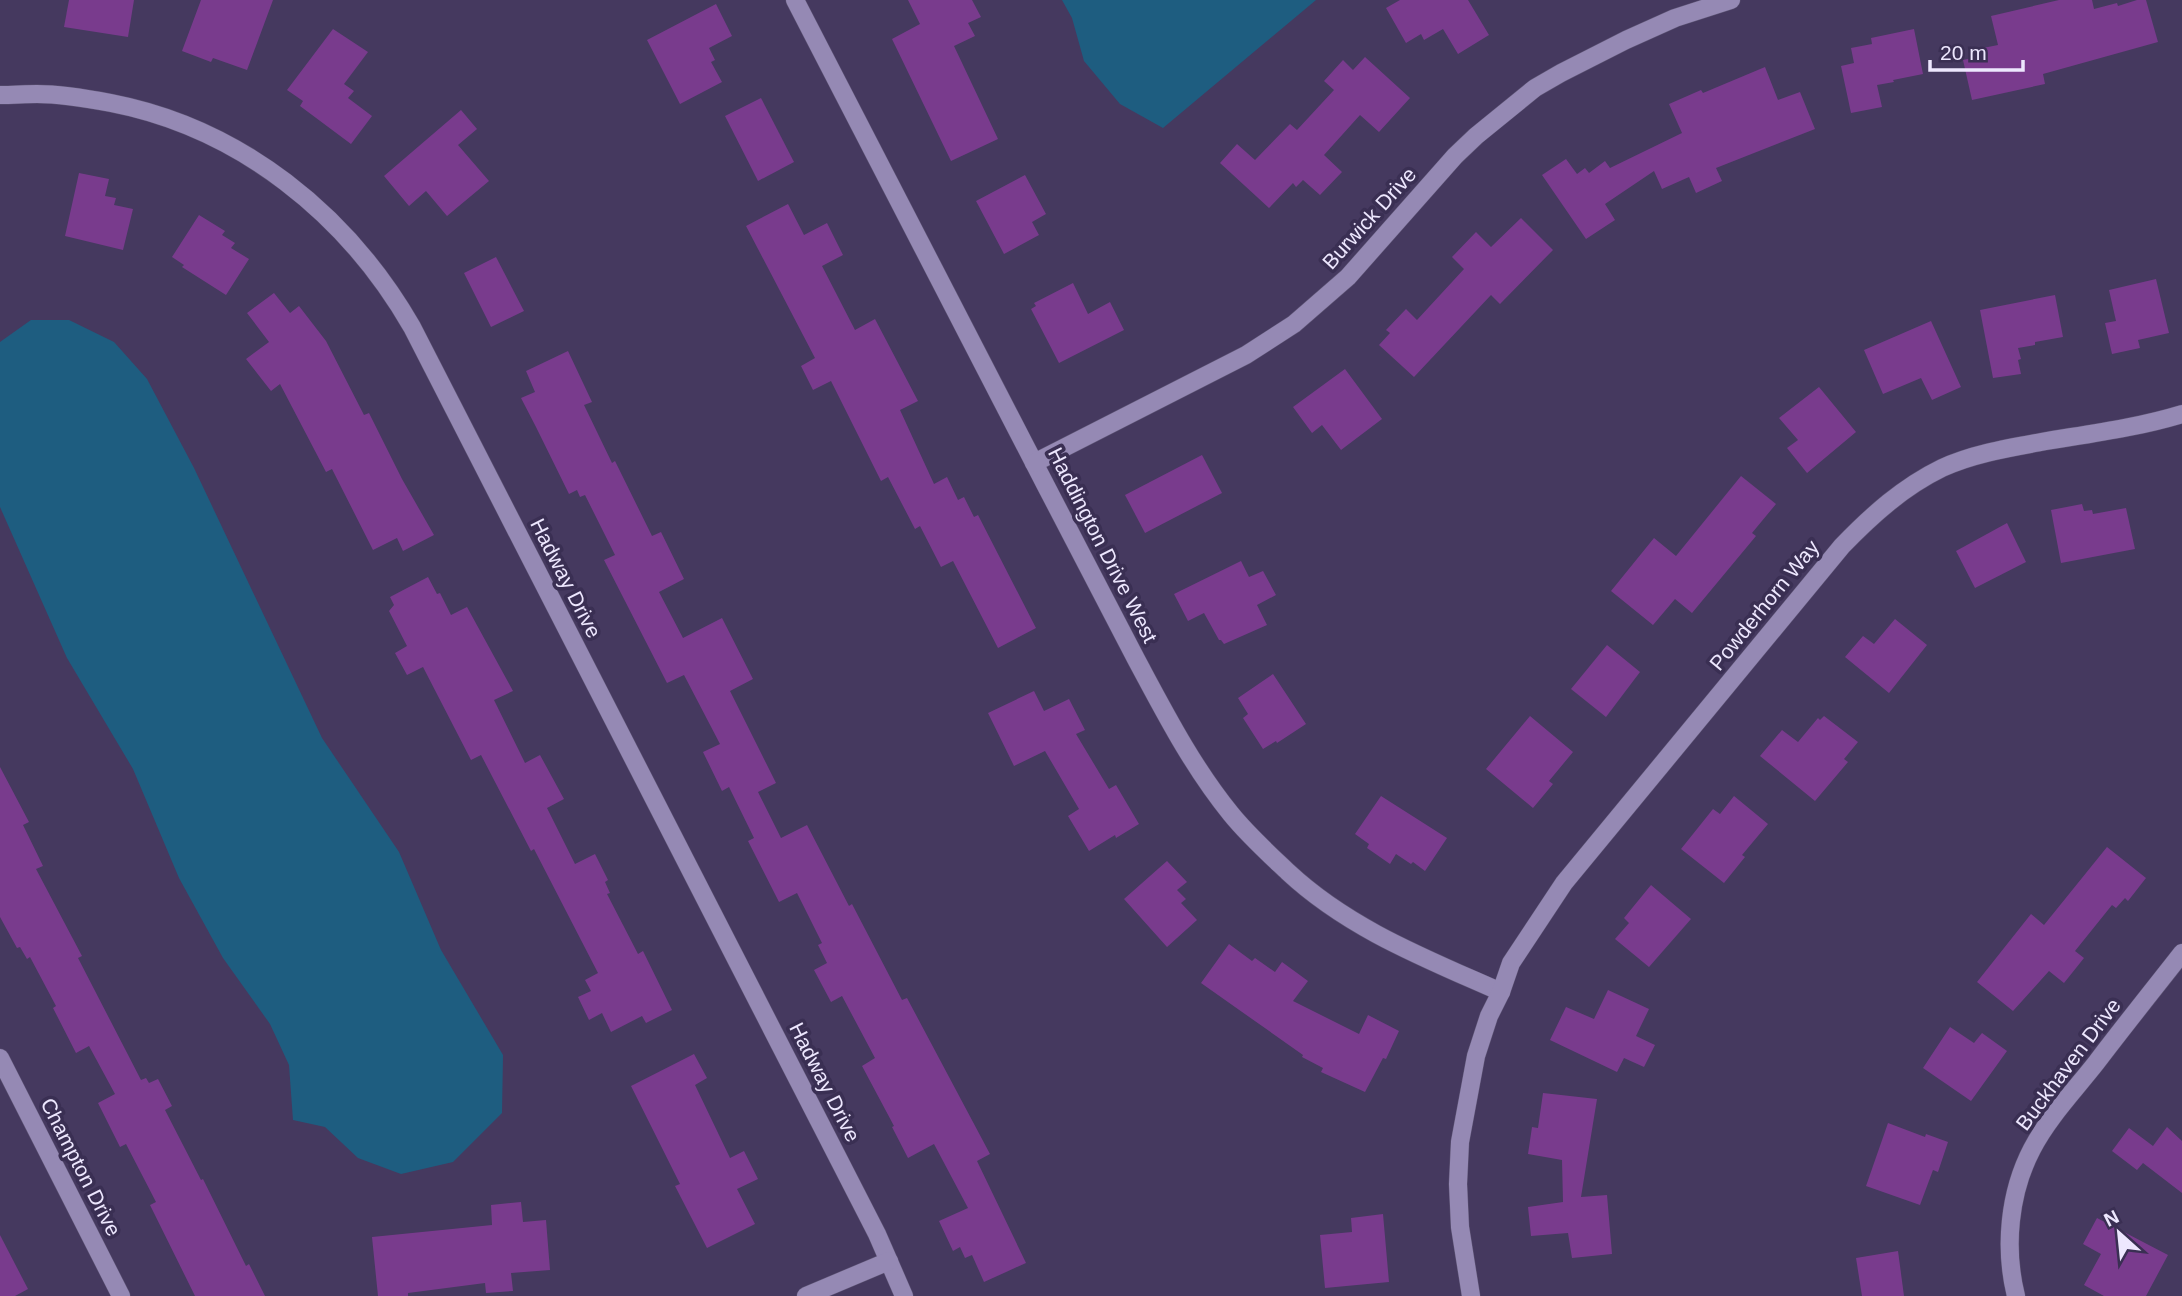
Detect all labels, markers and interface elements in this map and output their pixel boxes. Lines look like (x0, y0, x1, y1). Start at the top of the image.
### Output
scale bar (1930, 28, 2023, 72)
text: 20 m (1940, 41, 1987, 64)
street label: Burwick Drive (1318, 163, 1420, 273)
street label: Haddington Drive West (1044, 444, 1162, 646)
street label: Hadway Drive (526, 515, 606, 641)
street label: Powderhorn Way (1705, 535, 1824, 675)
street label: Buckhaven Drive (2011, 994, 2125, 1134)
street label: Hadway Drive (785, 1019, 865, 1145)
street label: Champton Drive (36, 1094, 126, 1240)
north arrow (2084, 1198, 2154, 1268)
text: N (2101, 1206, 2122, 1231)

